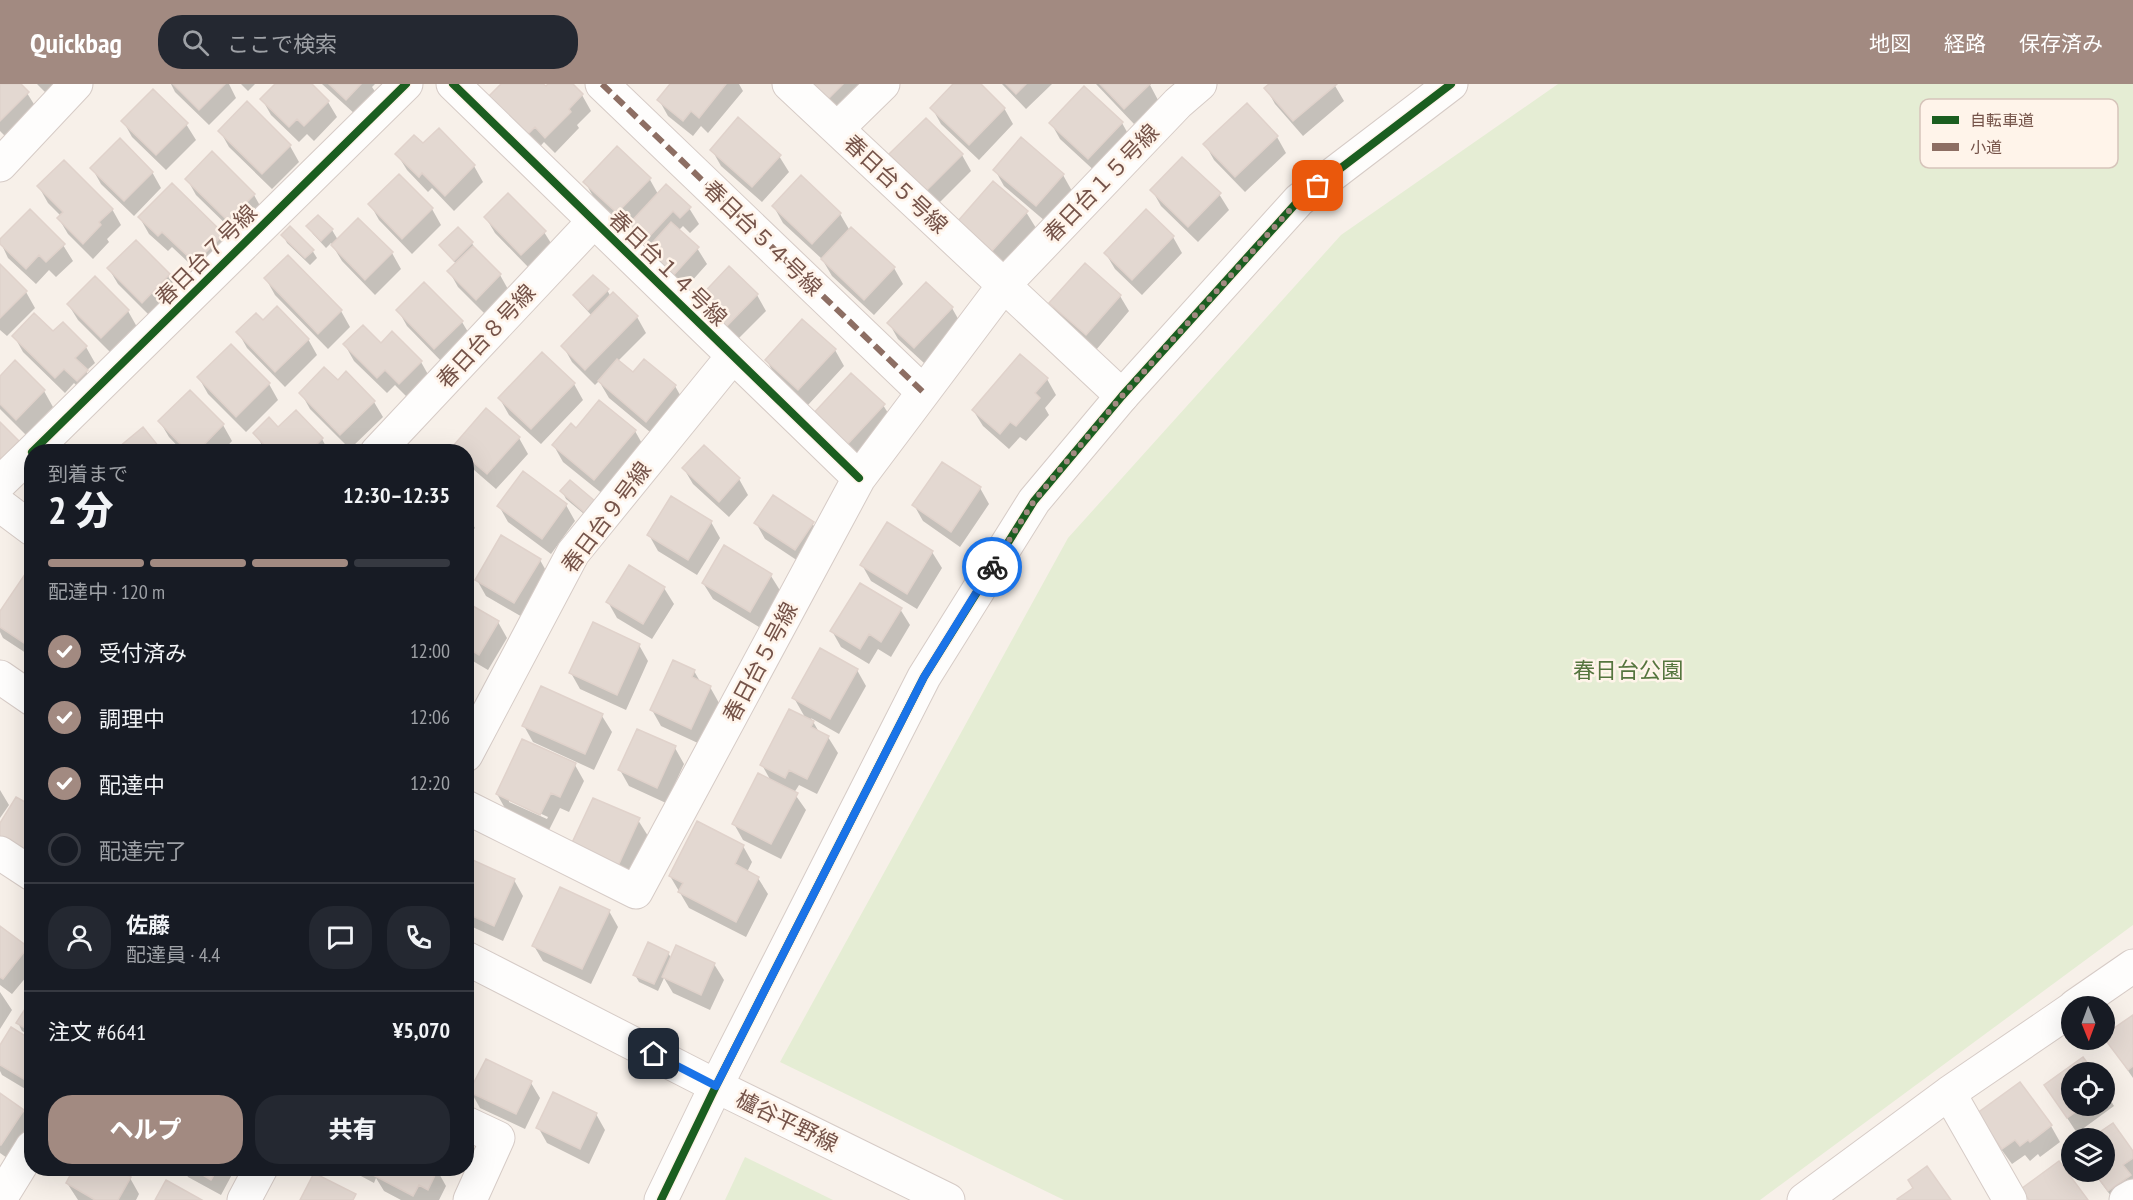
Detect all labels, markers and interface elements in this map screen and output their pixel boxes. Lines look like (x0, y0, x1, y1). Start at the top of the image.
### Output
search box (158, 15, 578, 69)
text: Quickbag (30, 24, 122, 61)
icon: search (179, 26, 212, 59)
text: ここで検索 (227, 30, 337, 58)
text: 地図 (1869, 30, 1911, 57)
text: 経路 (1944, 30, 1986, 57)
text: 保存済み (2019, 30, 2103, 57)
legend (1920, 99, 2118, 168)
text: 自転車道 (1970, 110, 2034, 130)
street label: 春日台１５号線 (1037, 118, 1165, 248)
street label: 春日台５号線 (838, 129, 954, 239)
text: 小道 (1970, 137, 2002, 157)
pin (1292, 160, 1343, 211)
icon: bag (1301, 169, 1334, 202)
street label: 春日台５４号線 (698, 174, 828, 302)
street label: 春日台７号線 (149, 198, 263, 312)
street label: 春日台１４号線 (603, 204, 733, 332)
street label: 春日台８号線 (431, 278, 541, 394)
street label: 春日台９号線 (555, 456, 657, 578)
text: 到着まで (48, 461, 128, 487)
text: 12:30–12:35 (343, 481, 450, 509)
text: 2 分 (48, 484, 114, 535)
courier (962, 537, 1022, 597)
icon: bike (976, 551, 1009, 584)
text: 配達中 · 120 m (48, 579, 165, 605)
street label: 春日台５号線 (717, 597, 803, 727)
icon: check (48, 635, 81, 668)
text: 12:00 (410, 638, 450, 664)
text: 受付済み (99, 639, 187, 667)
park label: 春日台公園 (1573, 656, 1683, 684)
icon: check (48, 701, 81, 734)
text: 12:06 (410, 704, 450, 730)
text: 調理中 (99, 705, 165, 733)
icon: check (48, 767, 81, 800)
text: 12:20 (410, 770, 450, 796)
text: 配達中 (99, 771, 165, 799)
text: 配達完了 (99, 837, 187, 865)
button: person (48, 906, 111, 969)
button: chat (309, 906, 372, 969)
button: phone (387, 906, 450, 969)
text: 佐藤 (126, 911, 170, 939)
text: 配達員 · 4.4 (126, 942, 220, 968)
north arrow (2061, 996, 2115, 1050)
map controls (2061, 996, 2115, 1182)
text: ¥5,070 (393, 1016, 450, 1044)
text: 注文 #6641 (48, 1018, 146, 1046)
pin (628, 1028, 679, 1079)
icon: home (637, 1037, 670, 1070)
button: locate (2061, 1062, 2115, 1116)
street label: 櫨谷平野線 (731, 1084, 843, 1158)
button: ヘルプ (48, 1095, 243, 1164)
button: 共有 (255, 1095, 450, 1164)
button: layers (2061, 1128, 2115, 1182)

